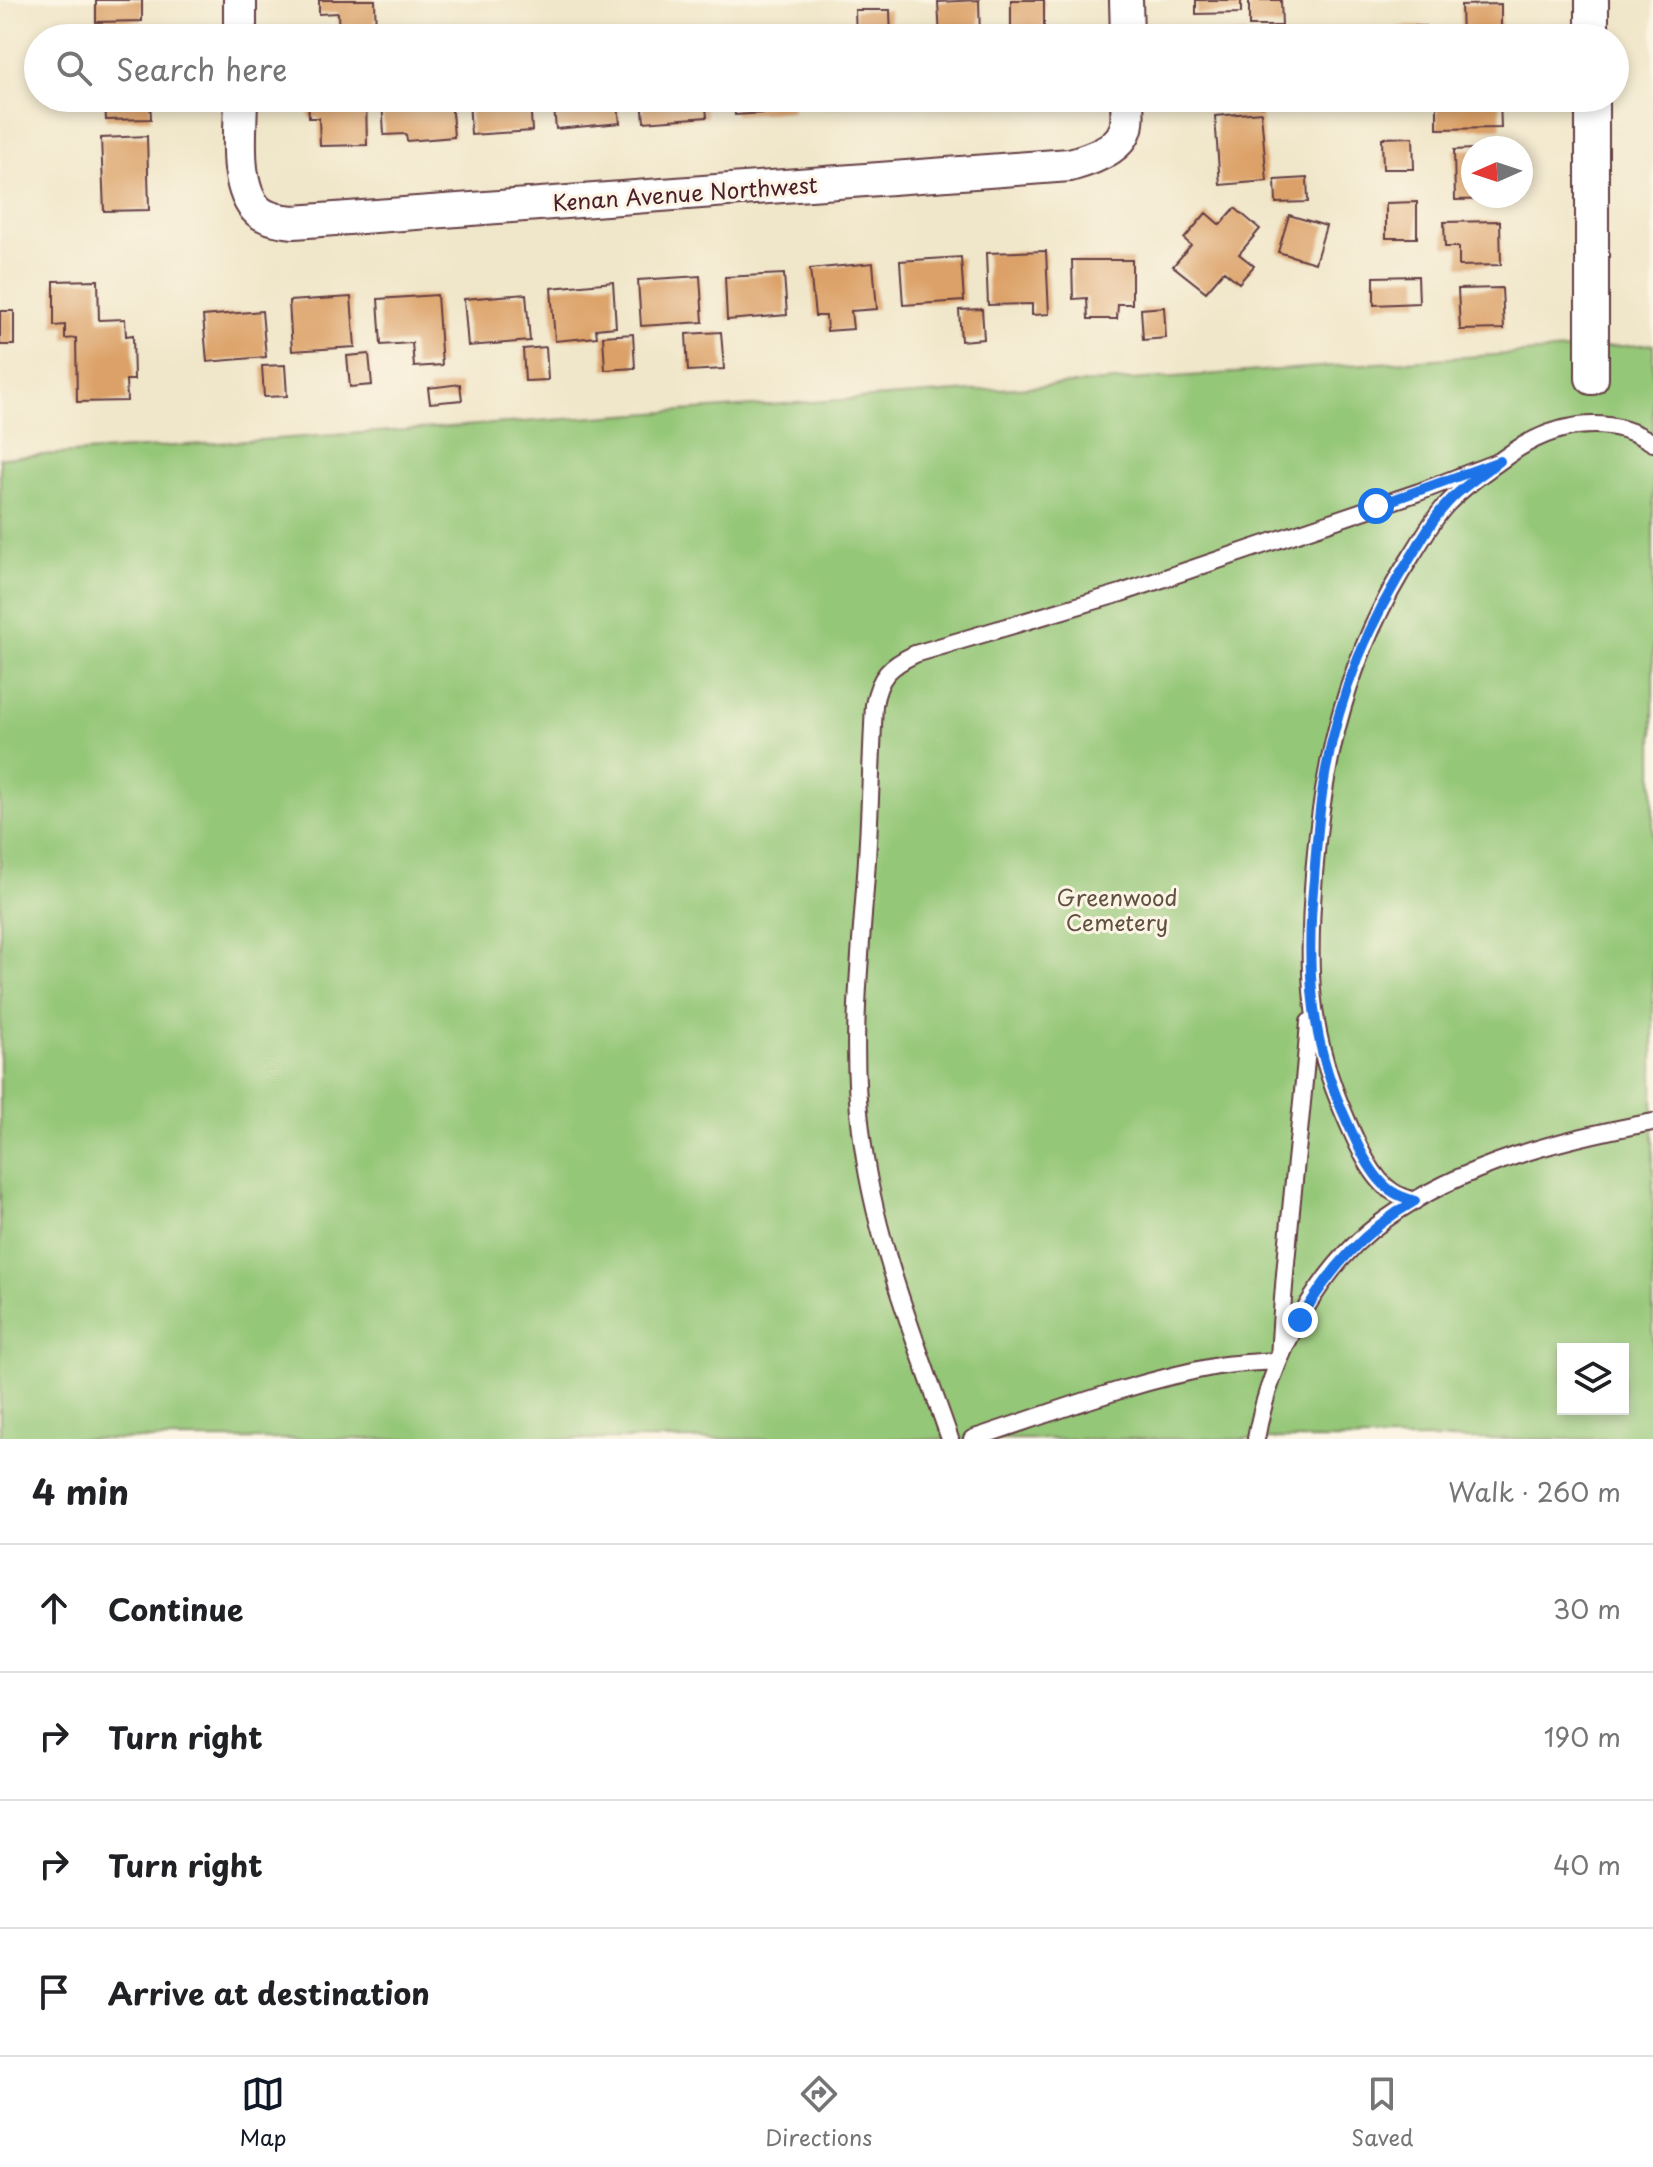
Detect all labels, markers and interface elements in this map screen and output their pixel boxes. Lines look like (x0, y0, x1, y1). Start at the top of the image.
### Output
search box (24, 24, 1629, 112)
icon: search (52, 46, 96, 90)
text: Search here (116, 46, 288, 91)
north arrow (1461, 136, 1533, 208)
street label: Kenan Avenue Northwest (551, 167, 819, 218)
route start (1358, 488, 1394, 524)
park label: Greenwood Cemetery (1056, 880, 1178, 938)
route end (1282, 1302, 1318, 1338)
map controls (1557, 1343, 1629, 1415)
button: layers (1557, 1343, 1629, 1415)
text: 4 min (32, 1465, 129, 1517)
text: Walk · 260 m (1448, 1472, 1621, 1511)
icon: ahead (32, 1586, 76, 1630)
text: Continue (108, 1586, 243, 1631)
text: 30 m (1553, 1589, 1621, 1628)
icon: right (32, 1714, 76, 1758)
text: Turn right (108, 1714, 263, 1759)
text: 190 m (1544, 1717, 1621, 1756)
icon: right (32, 1842, 76, 1886)
text: Turn right (108, 1842, 263, 1887)
text: 40 m (1553, 1845, 1621, 1884)
icon: arrive (32, 1970, 76, 2014)
text: Arrive at destination (108, 1970, 430, 2015)
tab: Map (239, 2072, 286, 2153)
tab: Directions (765, 2072, 872, 2153)
tab: Saved (1351, 2072, 1414, 2153)

